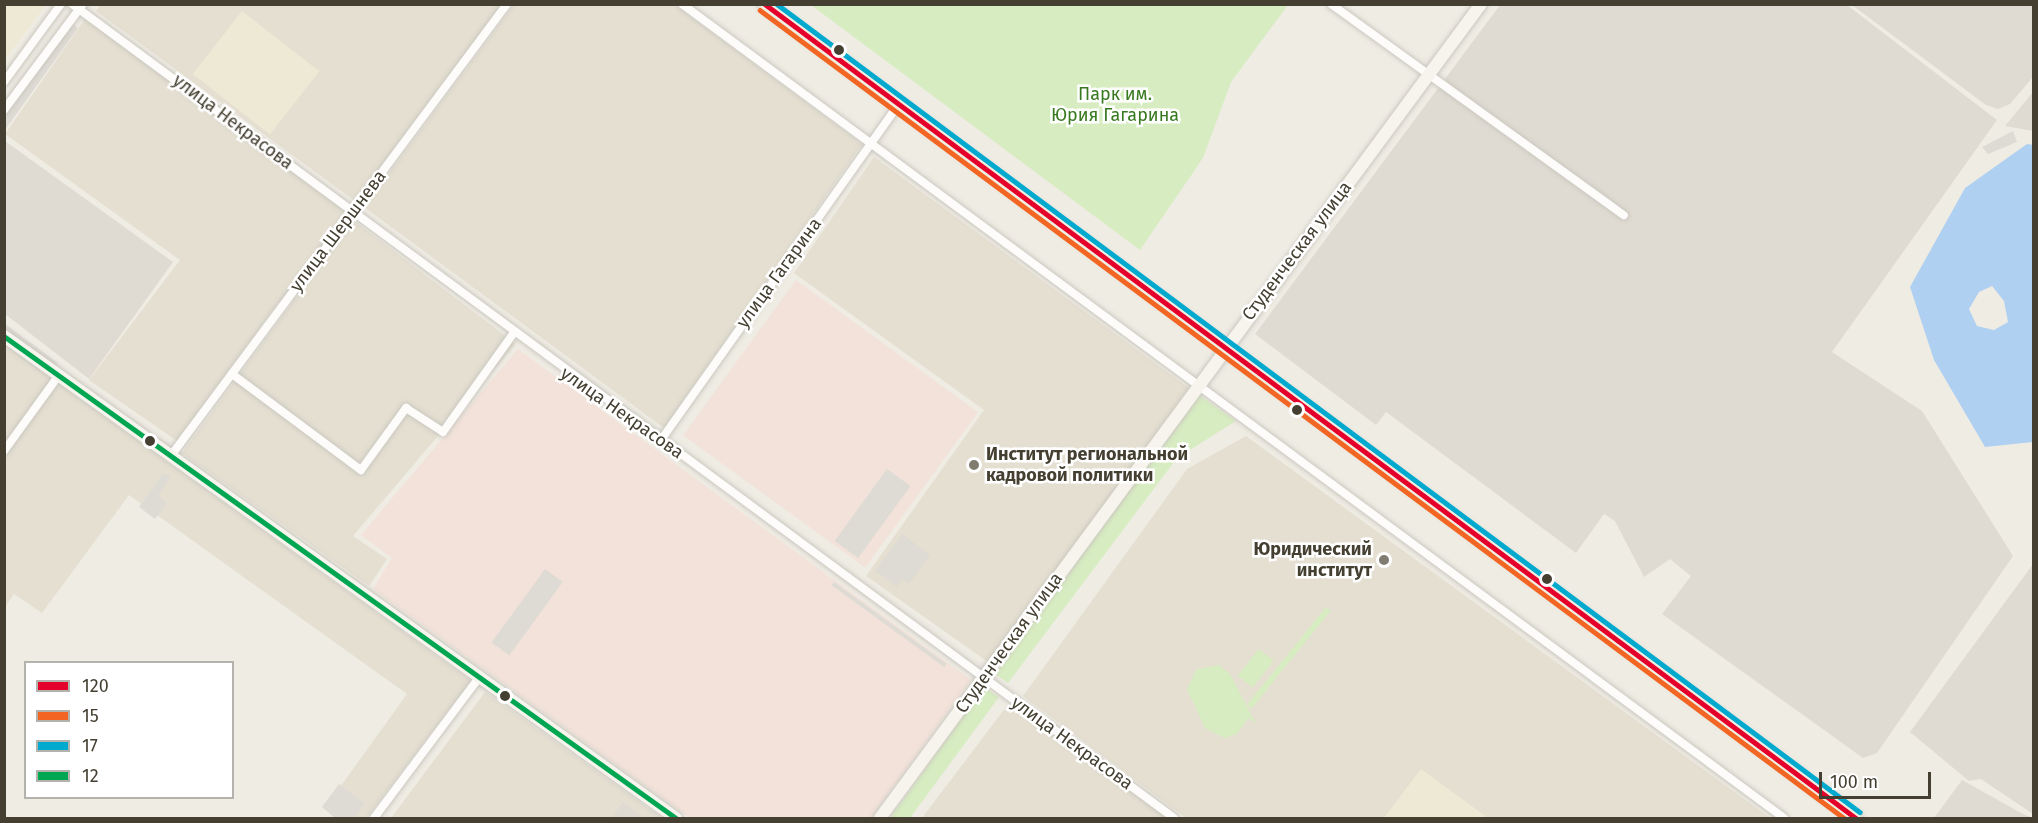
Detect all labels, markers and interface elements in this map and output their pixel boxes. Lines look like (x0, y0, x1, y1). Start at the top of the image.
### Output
unlabelled marker (833, 44, 845, 56)
street label: улица Некрасова (169, 70, 297, 174)
park label: Парк им. Юрия Гагарина (1051, 84, 1179, 127)
street label: улица Шершнева (285, 166, 391, 296)
street label: Студенческая улица (1238, 177, 1356, 325)
street label: улица Гагарина (732, 214, 826, 332)
street label: улица Некрасова (556, 363, 688, 463)
unlabelled marker (1291, 404, 1303, 416)
unlabelled marker (144, 435, 156, 447)
place label: Институт региональной кадровой политики (986, 444, 1188, 486)
marker: Институт региональной кадровой политики (967, 458, 981, 472)
place label: Юридический институт (1254, 539, 1372, 582)
marker: Юридический институт (1377, 553, 1391, 567)
street label: Студенческая улица (951, 568, 1067, 718)
unlabelled marker (1541, 573, 1553, 585)
legend (24, 661, 234, 799)
text: 120 (82, 675, 109, 697)
unlabelled marker (499, 690, 511, 702)
street label: улица Некрасова (1007, 692, 1137, 794)
text: 15 (82, 705, 99, 727)
text: 17 (82, 735, 98, 757)
scale bar (1822, 760, 1934, 798)
text: 12 (82, 765, 99, 787)
text: 100 m (1830, 771, 1878, 793)

